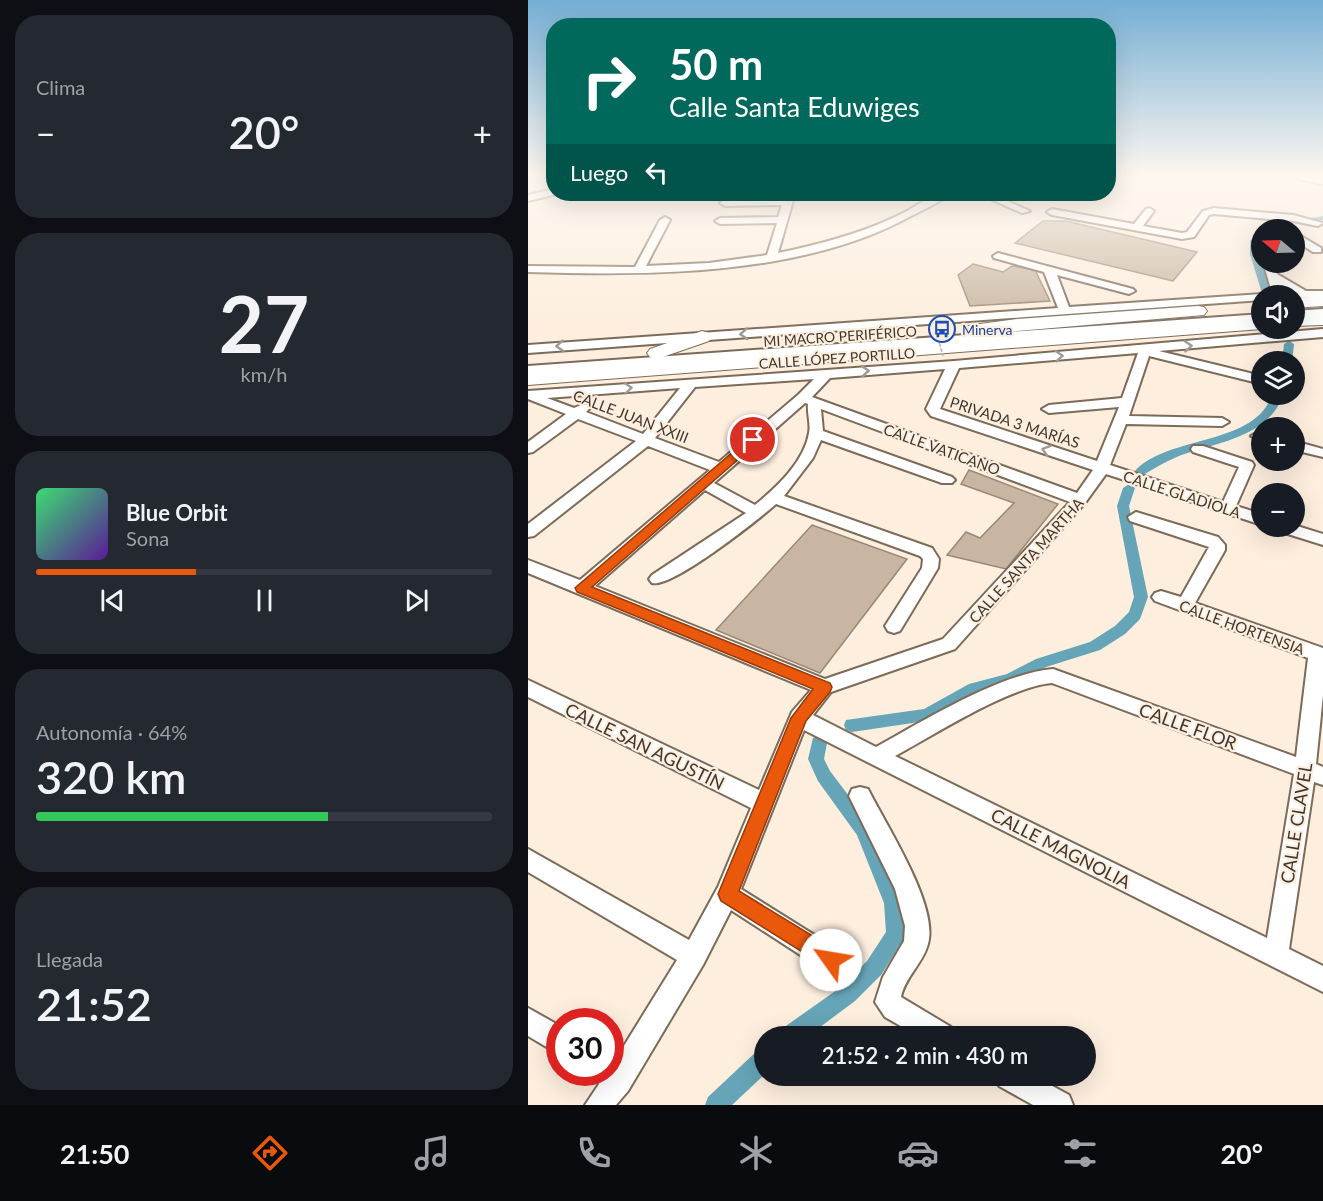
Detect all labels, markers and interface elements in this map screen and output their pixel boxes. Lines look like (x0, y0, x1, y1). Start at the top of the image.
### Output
text: 50 m (669, 39, 763, 89)
icon: right (570, 42, 648, 120)
text: Clima (36, 75, 85, 99)
text: Calle Santa Eduwiges (669, 90, 920, 123)
text: 20° (229, 105, 299, 159)
text: − (36, 113, 55, 153)
text: + (473, 113, 492, 153)
icon: left (640, 156, 673, 189)
text: Luego (570, 159, 628, 186)
north arrow (1251, 219, 1305, 273)
map controls (1251, 219, 1305, 537)
text: 27 (219, 276, 309, 370)
button: sound (1251, 285, 1305, 339)
bus stop icon: Minerva (927, 314, 957, 344)
place label: Minerva (962, 321, 1013, 338)
street label: MI MACRO PERIFÉRICO (763, 322, 917, 350)
one-way arrow (740, 327, 749, 340)
one-way arrow (555, 339, 564, 352)
one-way arrow (1184, 339, 1193, 352)
street label: CALLE LÓPEZ PORTILLO (758, 344, 916, 372)
one-way arrow (1054, 350, 1064, 363)
button: layers (1251, 351, 1305, 405)
text: km/h (241, 362, 287, 386)
one-way arrow (860, 365, 869, 378)
one-way arrow (624, 382, 633, 395)
street label: CALLE JUAN XXIII (571, 386, 691, 446)
street label: PRIVADA 3 MARÍAS (948, 393, 1082, 451)
pin (727, 414, 778, 465)
button: + (1251, 417, 1305, 471)
street label: CALLE VATICANO (881, 420, 1003, 478)
icon: arrive (736, 423, 769, 456)
one-way arrow (1041, 444, 1052, 457)
street label: CALLE GLADIOLA (1121, 467, 1244, 522)
button: − (1251, 483, 1305, 537)
street label: CALLE SANTA MARTHA (965, 493, 1088, 626)
text: Blue Orbit (126, 499, 227, 526)
text: Sona (126, 526, 169, 550)
icon: previous (96, 584, 129, 617)
icon: pause (248, 584, 281, 617)
icon: next (400, 584, 433, 617)
street label: CALLE HORTENSIA (1177, 596, 1308, 658)
street label: CALLE SAN AGUSTÍN (562, 698, 728, 794)
street label: CALLE FLOR (1136, 698, 1240, 754)
text: Autonomía · 64% (36, 720, 187, 744)
text: 320 km (36, 750, 186, 804)
street label: CALLE CLAVEL (1276, 761, 1316, 885)
street label: CALLE MAGNOLIA (987, 803, 1135, 893)
position arrow (799, 928, 863, 992)
text: Llegada (36, 947, 103, 971)
text: 21:52 (36, 977, 152, 1031)
speed limit sign: 30 (546, 1008, 624, 1086)
text: 21:52 · 2 min · 430 m (822, 1042, 1028, 1069)
icon: directions (249, 1132, 291, 1174)
icon: music (411, 1132, 453, 1174)
icon: phone (573, 1132, 615, 1174)
icon: climate (735, 1132, 777, 1174)
icon: car (897, 1132, 939, 1174)
icon: filters (1059, 1132, 1101, 1174)
text: 21:50 (60, 1137, 130, 1170)
text: 20° (1220, 1137, 1263, 1170)

